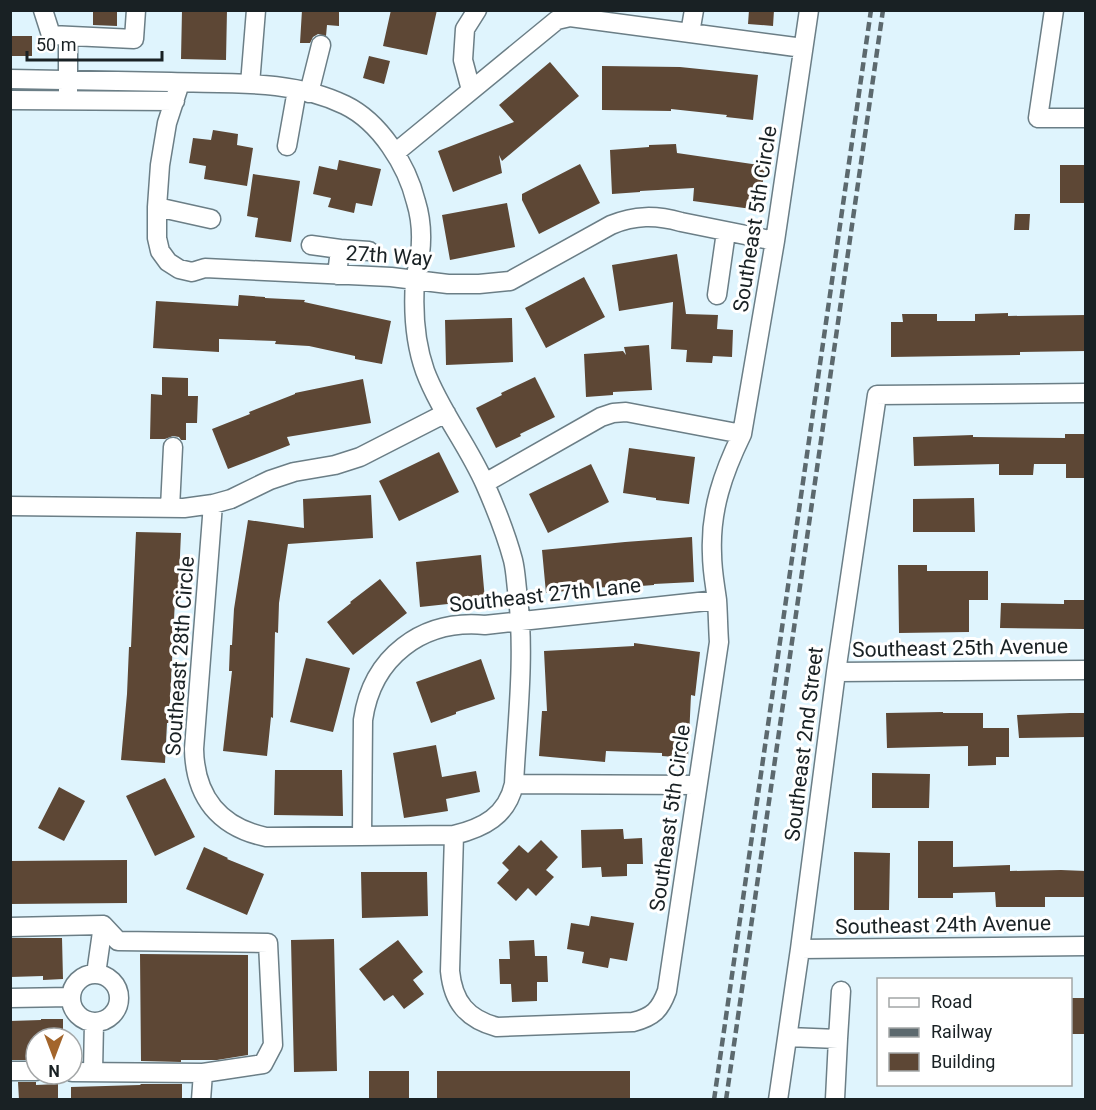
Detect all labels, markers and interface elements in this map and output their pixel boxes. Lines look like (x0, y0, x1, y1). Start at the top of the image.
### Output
scale bar (27, 24, 162, 62)
text: 50 m (36, 34, 76, 55)
street label: Southeast 5th Circle (728, 124, 782, 314)
street label: 27th Way (345, 241, 433, 271)
street label: Southeast 28th Circle (161, 555, 199, 757)
street label: Southeast 27th Lane (448, 573, 642, 617)
street label: Southeast 25th Avenue (852, 634, 1068, 662)
street label: Southeast 2nd Street (780, 645, 828, 843)
street label: Southeast 5th Circle (645, 723, 695, 913)
street label: Southeast 24th Avenue (835, 911, 1051, 939)
legend (877, 978, 1072, 1086)
text: Road (931, 991, 972, 1012)
text: Railway (931, 1021, 993, 1042)
north arrow (24, 1026, 84, 1086)
text: Building (931, 1051, 995, 1072)
text: N (48, 1061, 60, 1080)

